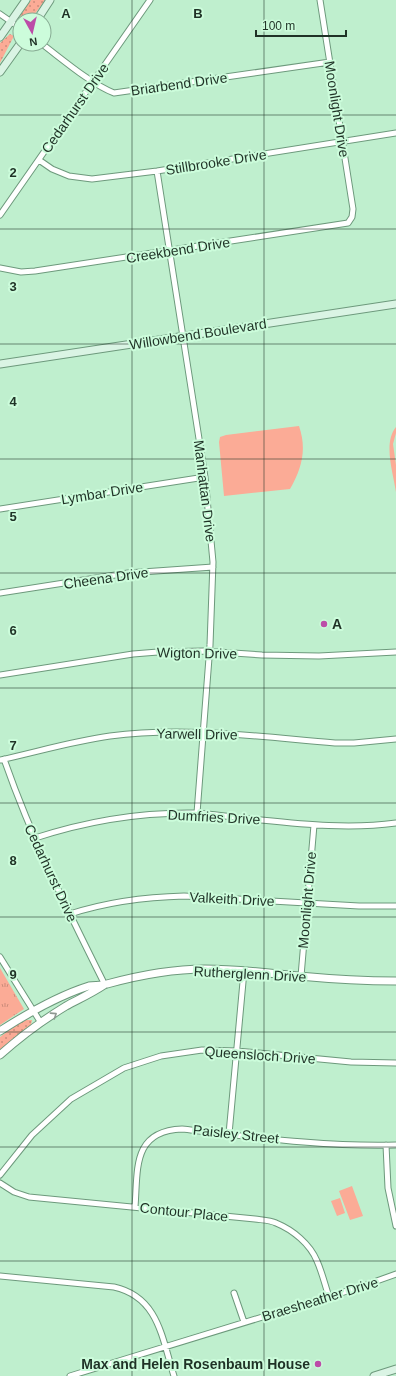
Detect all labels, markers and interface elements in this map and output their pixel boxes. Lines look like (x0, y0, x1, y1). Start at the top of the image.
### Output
text: A (61, 6, 71, 21)
text: B (193, 6, 203, 21)
north arrow (12, 12, 52, 52)
scale bar (256, 12, 346, 38)
text: 100 m (262, 19, 295, 33)
text: N (29, 35, 38, 48)
street label: Cedarhurst Drive (38, 60, 112, 156)
street label: Moonlight Drive (321, 60, 353, 158)
street label: Briarbend Drive (130, 69, 228, 99)
street label: Stillbrooke Drive (164, 146, 268, 178)
text: 2 (9, 165, 17, 180)
street label: Creekbend Drive (125, 234, 231, 266)
text: 3 (9, 279, 17, 294)
street label: Willowbend Boulevard (128, 315, 268, 353)
text: 4 (9, 394, 17, 409)
street label: Manhattan Drive (191, 439, 219, 543)
street label: Lymbar Drive (60, 479, 144, 507)
text: 5 (9, 509, 17, 524)
street label: Cheena Drive (62, 564, 150, 592)
place label: A (332, 616, 342, 632)
marker: A (319, 619, 329, 629)
text: 6 (9, 623, 17, 638)
street label: Wigton Drive (157, 644, 237, 662)
street label: Yarwell Drive (156, 725, 238, 743)
text: 7 (9, 738, 17, 753)
street label: Dumfries Drive (167, 807, 261, 827)
street label: Cedarhurst Drive (21, 822, 81, 925)
street label: Moonlight Drive (295, 851, 319, 949)
text: 8 (9, 853, 17, 868)
street label: Valkeith Drive (189, 889, 275, 909)
street label: Rutherglenn Drive (193, 963, 307, 985)
text: 9 (9, 967, 17, 982)
one-way arrow (49, 1012, 56, 1019)
street label: Queensloch Drive (204, 1043, 316, 1067)
street label: Paisley Street (192, 1122, 280, 1146)
street label: Contour Place (139, 1199, 229, 1225)
street label: Braesheather Drive (260, 1274, 380, 1324)
place label: Max and Helen Rosenbaum House (81, 1356, 310, 1372)
marker: Max and Helen Rosenbaum House (313, 1359, 323, 1369)

